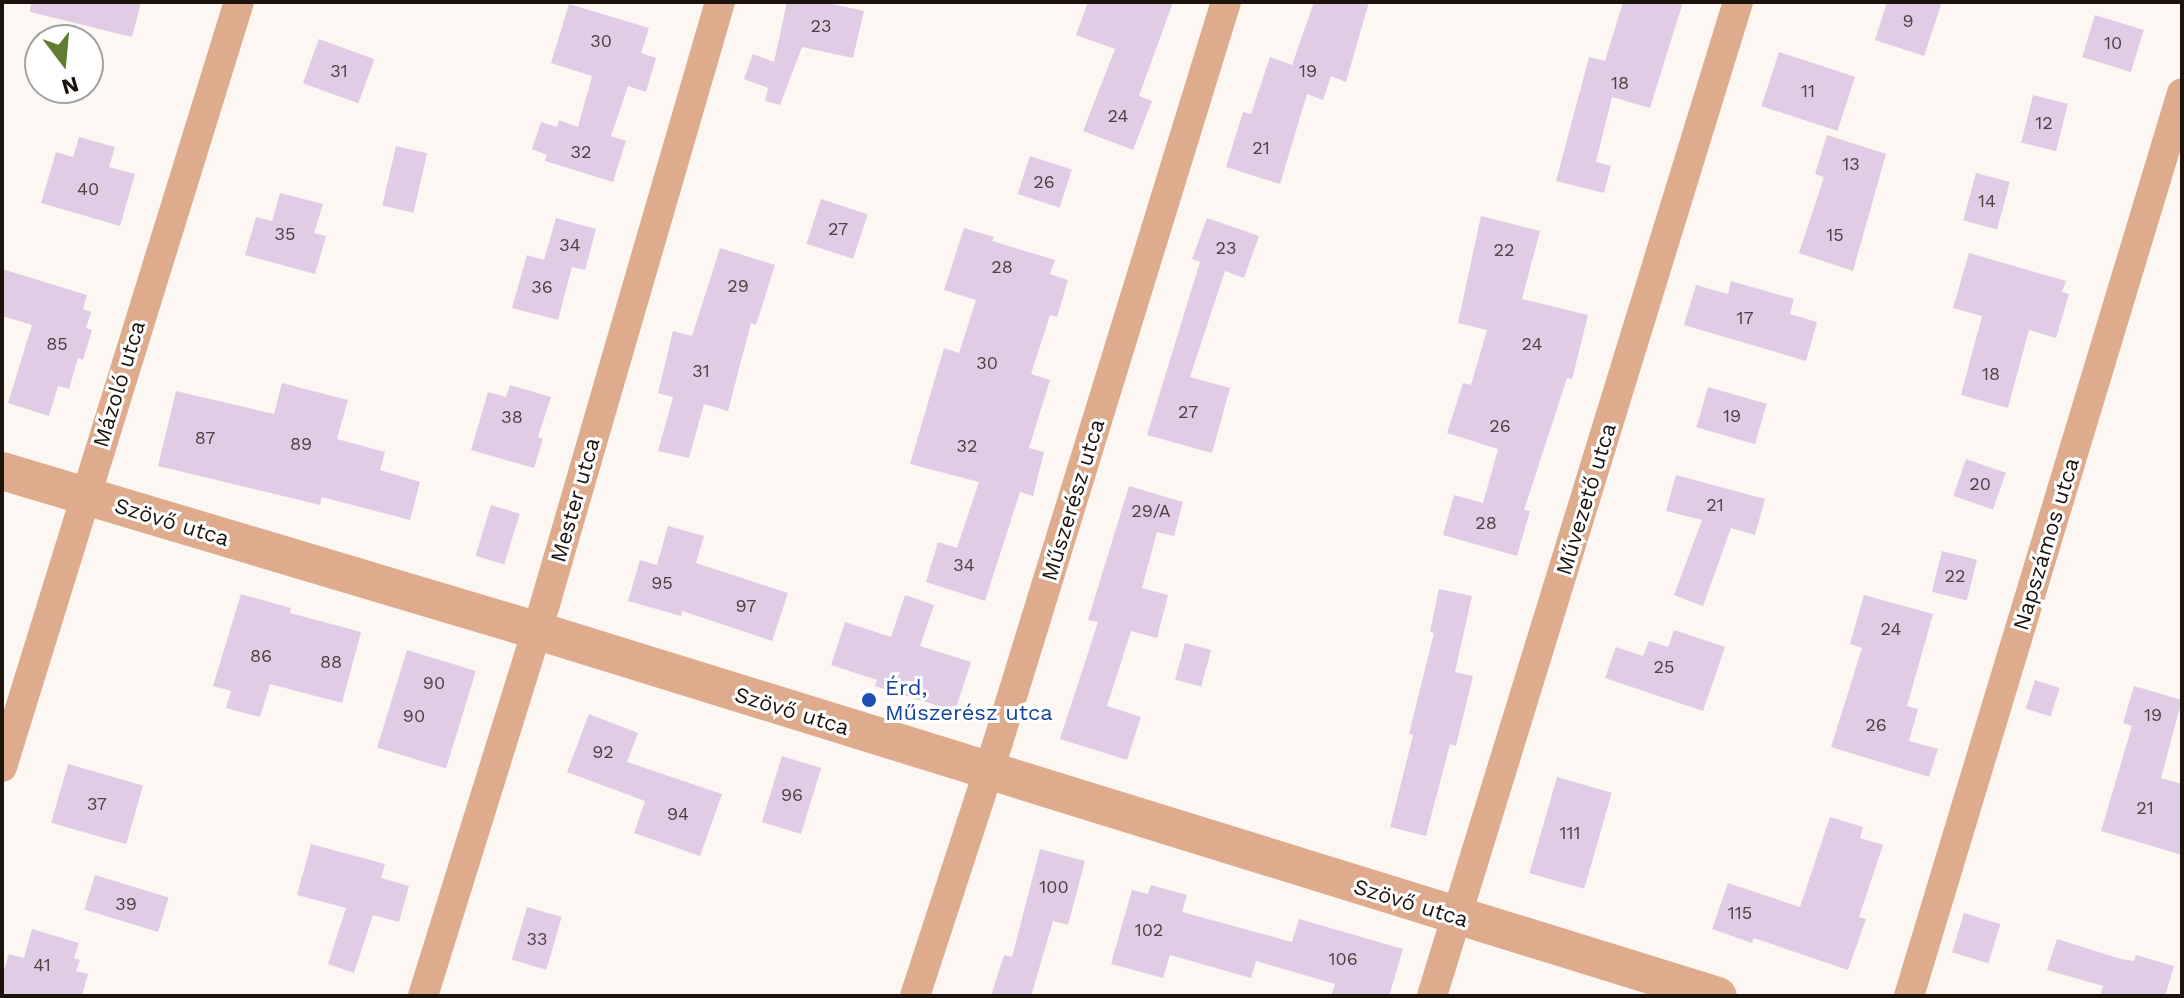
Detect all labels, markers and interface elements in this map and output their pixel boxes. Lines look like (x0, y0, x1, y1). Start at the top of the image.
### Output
house number: 9 (1902, 10, 1914, 32)
house number: 23 (811, 15, 831, 37)
north arrow (24, 24, 104, 104)
house number: 30 (590, 30, 612, 52)
house number: 10 (2104, 32, 2122, 54)
house number: 31 (330, 60, 348, 82)
house number: 19 (1299, 60, 1317, 82)
text: N (59, 71, 81, 100)
house number: 18 (1611, 72, 1629, 94)
house number: 11 (1801, 80, 1815, 102)
house number: 24 (1108, 105, 1128, 127)
house number: 12 (2035, 112, 2053, 134)
house number: 21 (1252, 137, 1270, 159)
house number: 32 (571, 141, 591, 163)
house number: 13 (1842, 153, 1860, 175)
house number: 26 (1033, 171, 1055, 193)
house number: 40 (77, 178, 99, 200)
house number: 14 (1978, 190, 1996, 212)
house number: 27 (828, 218, 848, 240)
house number: 35 (275, 223, 295, 245)
house number: 15 (1826, 224, 1844, 246)
house number: 34 (559, 234, 581, 256)
house number: 23 (1216, 237, 1236, 259)
house number: 22 (1494, 239, 1514, 261)
house number: 28 (991, 256, 1013, 278)
house number: 29 (727, 275, 749, 297)
house number: 36 (531, 276, 553, 298)
house number: 17 (1736, 307, 1754, 329)
street label: Mázoló utca (87, 318, 151, 450)
house number: 85 (46, 333, 68, 355)
house number: 24 (1522, 333, 1542, 355)
house number: 30 (976, 352, 998, 374)
house number: 31 (692, 360, 710, 382)
house number: 18 (1982, 363, 2000, 385)
house number: 27 (1178, 401, 1198, 423)
house number: 19 (1723, 405, 1741, 427)
house number: 38 (501, 406, 523, 428)
house number: 26 (1489, 415, 1511, 437)
street label: Műszerész utca (1036, 416, 1110, 584)
street label: Művezető utca (1550, 420, 1622, 578)
house number: 87 (195, 427, 215, 449)
house number: 89 (290, 433, 312, 455)
street label: Mester utca (545, 434, 605, 566)
house number: 32 (957, 435, 977, 457)
street label: Napszámos utca (2007, 455, 2085, 633)
house number: 20 (1969, 473, 1991, 495)
street label: Szövő utca (111, 492, 233, 552)
house number: 21 (1706, 494, 1724, 516)
house number: 29/A (1131, 500, 1171, 522)
house number: 28 (1475, 512, 1497, 534)
house number: 34 (953, 554, 975, 576)
house number: 22 (1945, 565, 1965, 587)
house number: 95 (651, 572, 673, 594)
house number: 97 (736, 595, 756, 617)
house number: 24 (1881, 618, 1901, 640)
house number: 86 (250, 645, 272, 667)
house number: 88 (320, 651, 342, 673)
house number: 25 (1654, 656, 1674, 678)
house number: 90 (423, 672, 445, 694)
place label: Érd, Műszerész utca (885, 674, 1053, 726)
street label: Szövő utca (731, 681, 853, 741)
marker: Érd, Műszerész utca (860, 691, 878, 709)
house number: 19 (2144, 704, 2162, 726)
house number: 90 (403, 705, 425, 727)
house number: 26 (1865, 714, 1887, 736)
house number: 92 (592, 741, 614, 763)
house number: 96 (781, 784, 803, 806)
house number: 37 (87, 793, 107, 815)
house number: 21 (2136, 797, 2154, 819)
house number: 94 (667, 803, 689, 825)
house number: 111 (1559, 822, 1581, 844)
street label: Szövő utca (1350, 873, 1472, 933)
house number: 100 (1039, 876, 1069, 898)
house number: 39 (115, 893, 137, 915)
house number: 115 (1728, 902, 1752, 924)
house number: 102 (1135, 919, 1163, 941)
house number: 33 (527, 928, 547, 950)
house number: 106 (1328, 948, 1358, 970)
house number: 41 (33, 954, 51, 976)

